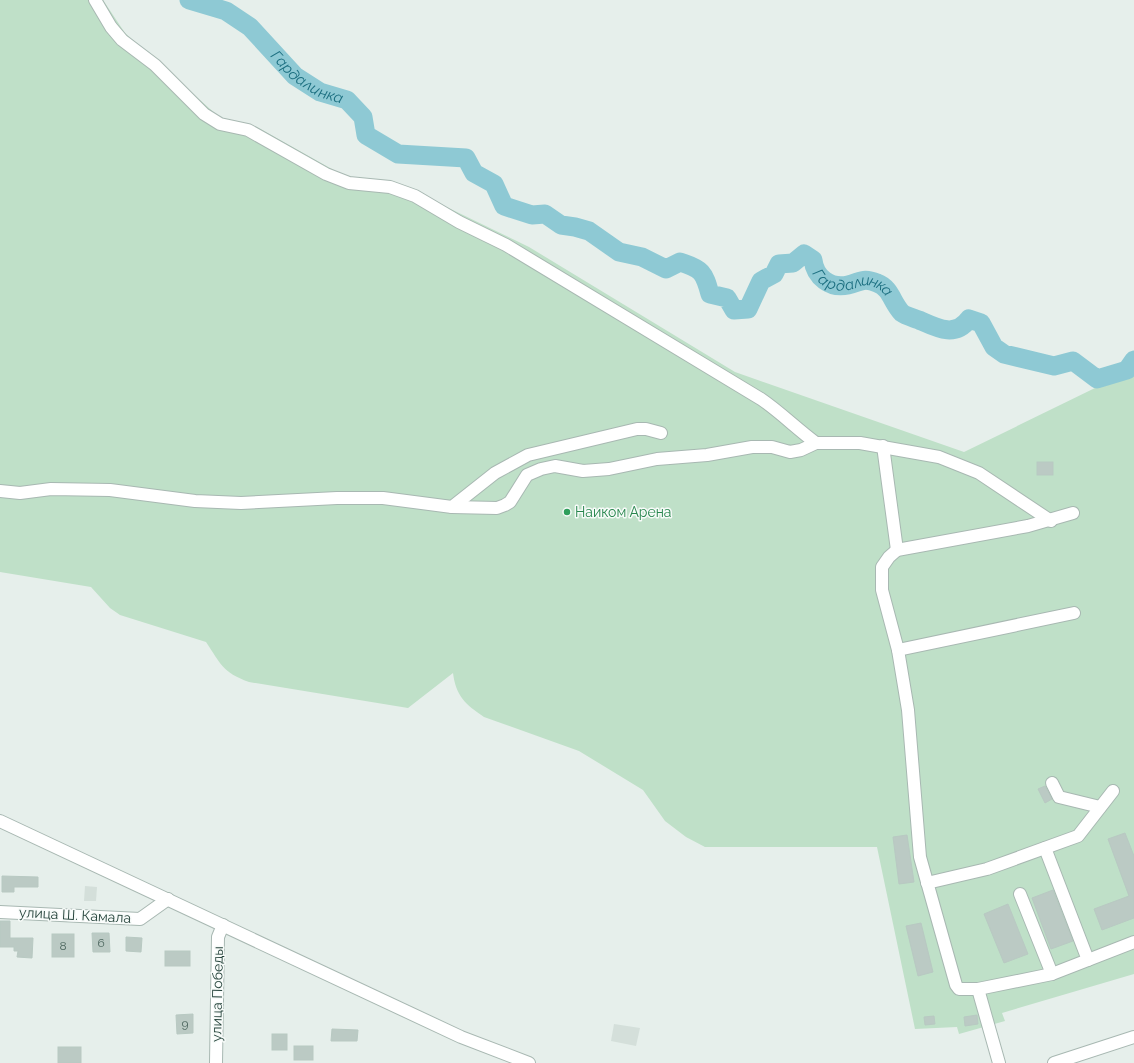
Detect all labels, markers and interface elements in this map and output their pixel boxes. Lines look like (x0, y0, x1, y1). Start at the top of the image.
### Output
water label: Гардалинка (267, 47, 345, 107)
water label: Гардалинка (809, 266, 897, 300)
place label: Наиком Арена (575, 504, 672, 520)
marker: Наиком Арена (562, 507, 572, 517)
street label: улица Ш. Камала (19, 904, 131, 926)
house number: 6 (97, 936, 105, 950)
house number: 8 (59, 939, 67, 953)
street label: улица Победы (208, 946, 226, 1042)
house number: 9 (181, 1017, 189, 1031)

